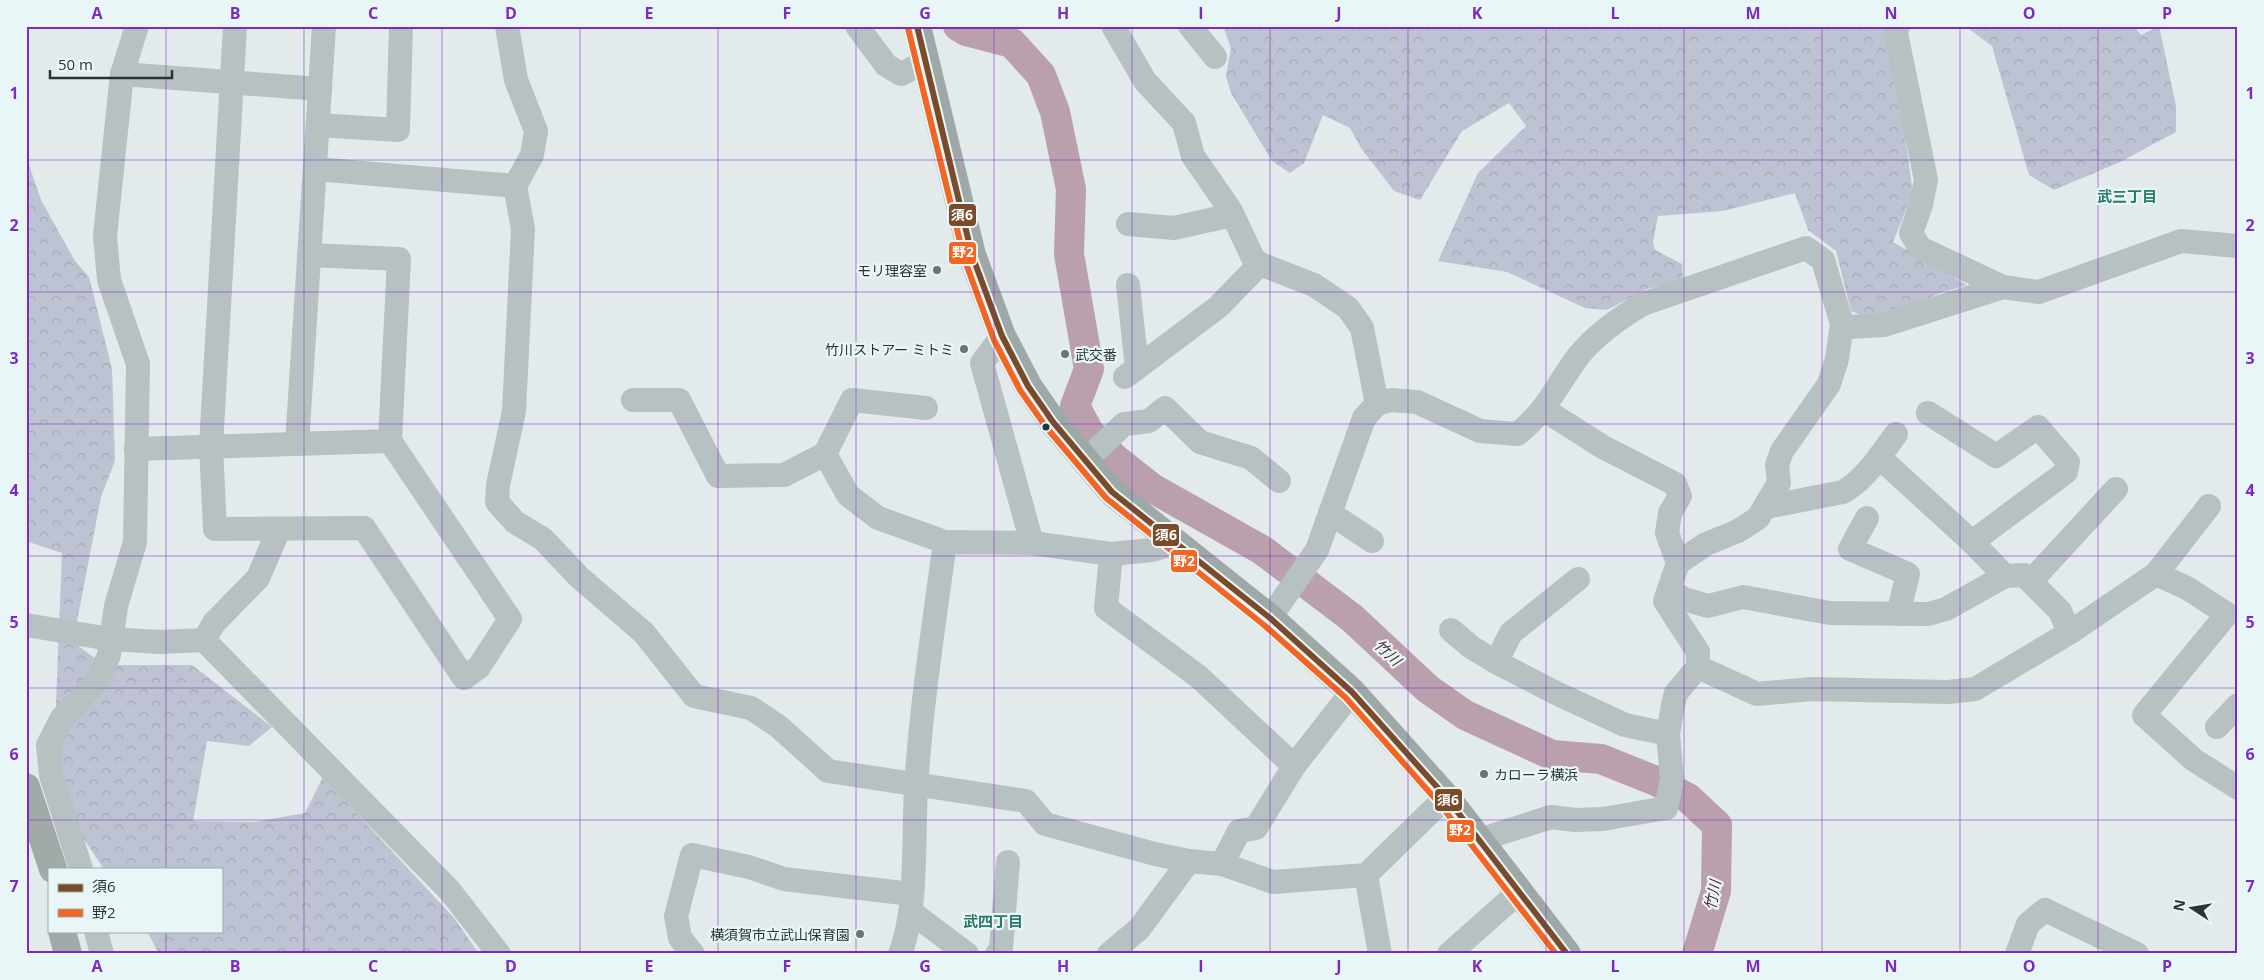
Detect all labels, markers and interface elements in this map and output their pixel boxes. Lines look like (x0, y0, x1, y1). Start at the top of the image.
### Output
text: A (91, 2, 103, 24)
text: B (230, 2, 240, 24)
text: C (368, 2, 378, 24)
text: D (505, 2, 517, 24)
text: E (645, 2, 654, 24)
text: F (783, 2, 791, 24)
text: G (919, 2, 931, 24)
text: H (1057, 2, 1069, 24)
text: I (1198, 2, 1204, 24)
text: J (1334, 2, 1342, 24)
text: K (1472, 2, 1483, 24)
text: L (1610, 2, 1620, 24)
text: M (1745, 2, 1761, 24)
text: N (1884, 2, 1898, 24)
text: O (2023, 2, 2035, 24)
text: P (2162, 2, 2172, 24)
scale bar (50, 48, 172, 80)
text: 50 m (58, 54, 93, 74)
text: 1 (9, 82, 19, 104)
text: 1 (2245, 82, 2255, 104)
district label: 武三丁目 (2097, 186, 2157, 206)
line badge: 須6 (948, 203, 977, 227)
text: 須6 (951, 205, 973, 224)
text: 2 (9, 214, 19, 236)
text: 2 (2245, 214, 2255, 236)
line badge: 野2 (948, 241, 977, 265)
text: 野2 (952, 242, 974, 261)
place label: モリ理容室 (857, 261, 927, 280)
marker: モリ理容室 (931, 264, 943, 276)
place label: 竹川ストアー ミトミ (825, 340, 954, 359)
marker: 竹川ストアー ミトミ (958, 343, 970, 355)
place label: 武交番 (1075, 345, 1117, 364)
text: 3 (9, 347, 19, 369)
text: 3 (2245, 347, 2255, 369)
marker: 武交番 (1059, 348, 1071, 360)
unlabelled marker (1041, 422, 1051, 432)
text: 4 (9, 479, 19, 501)
text: 4 (2245, 479, 2255, 501)
line badge: 須6 (1152, 523, 1180, 547)
text: 須6 (1155, 525, 1177, 544)
line badge: 野2 (1170, 549, 1198, 573)
text: 野2 (1173, 551, 1195, 570)
text: 5 (9, 611, 19, 633)
text: 5 (2245, 611, 2255, 633)
water label: 竹川 (1370, 634, 1407, 671)
text: 6 (9, 743, 19, 765)
text: 6 (2245, 743, 2255, 765)
place label: カローラ横浜 (1494, 765, 1578, 784)
marker: カローラ横浜 (1478, 768, 1490, 780)
line badge: 須6 (1434, 788, 1463, 812)
text: 須6 (1437, 790, 1459, 809)
line badge: 野2 (1446, 819, 1475, 843)
text: 野2 (1449, 820, 1471, 839)
legend (48, 868, 222, 932)
text: 7 (9, 875, 19, 897)
text: 7 (2245, 875, 2255, 897)
text: 須6 (92, 876, 116, 896)
water label: 竹川 (1700, 877, 1725, 912)
north arrow (2166, 882, 2216, 932)
text: N (2168, 898, 2189, 913)
text: 野2 (92, 902, 116, 922)
district label: 武四丁目 (963, 911, 1023, 931)
place label: 横須賀市立武山保育園 (710, 925, 850, 944)
marker: 横須賀市立武山保育園 (854, 928, 866, 940)
text: A (91, 955, 103, 977)
text: B (230, 955, 240, 977)
text: C (368, 955, 378, 977)
text: D (505, 955, 517, 977)
text: E (645, 955, 654, 977)
text: F (783, 955, 791, 977)
text: G (919, 955, 931, 977)
text: H (1057, 955, 1069, 977)
text: I (1198, 955, 1204, 977)
text: J (1334, 955, 1342, 977)
text: K (1472, 955, 1483, 977)
text: L (1610, 955, 1620, 977)
text: M (1745, 955, 1761, 977)
text: N (1884, 955, 1898, 977)
text: O (2023, 955, 2035, 977)
text: P (2162, 955, 2172, 977)

